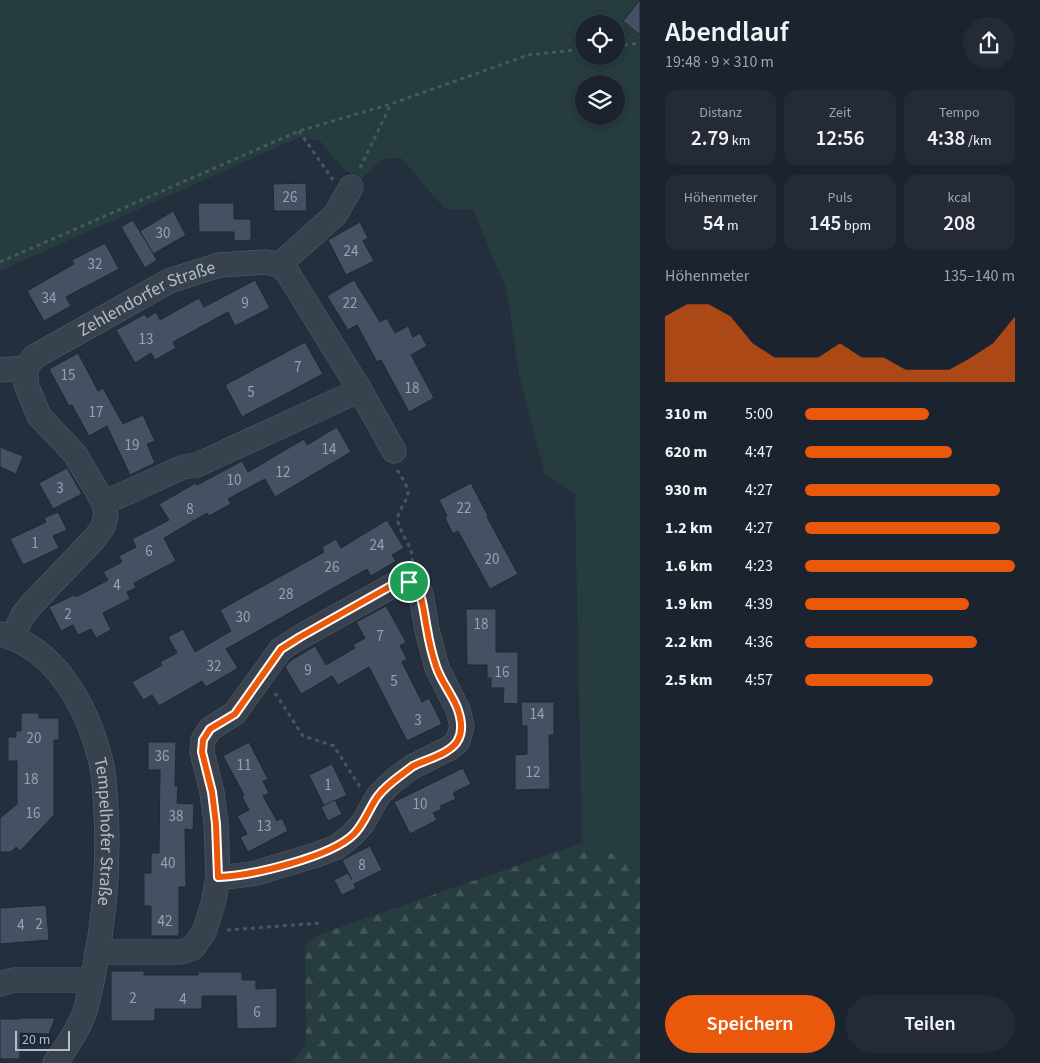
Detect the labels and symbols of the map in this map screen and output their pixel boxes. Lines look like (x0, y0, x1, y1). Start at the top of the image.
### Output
house number: 26 (283, 187, 297, 208)
house number: 30 (156, 223, 170, 244)
house number: 24 (344, 241, 359, 262)
street label: Zehlendorfer Straße (73, 254, 218, 342)
house number: 32 (88, 254, 102, 275)
house number: 34 (42, 288, 57, 309)
house number: 9 (241, 293, 249, 314)
house number: 22 (343, 293, 357, 314)
house number: 13 (139, 329, 153, 350)
house number: 7 (294, 357, 302, 378)
house number: 15 (61, 365, 75, 386)
house number: 18 (405, 378, 419, 399)
house number: 5 (247, 382, 255, 403)
house number: 17 (89, 402, 103, 423)
house number: 19 (125, 435, 139, 456)
house number: 14 (322, 439, 337, 460)
house number: 12 (276, 462, 290, 483)
house number: 10 (227, 470, 241, 491)
house number: 3 (56, 478, 64, 499)
house number: 22 (457, 498, 471, 519)
house number: 8 (186, 499, 194, 520)
house number: 1 (31, 533, 39, 554)
house number: 24 (370, 535, 385, 556)
house number: 6 (145, 541, 153, 562)
house number: 20 (485, 549, 499, 570)
house number: 26 (325, 557, 339, 578)
pin (388, 561, 430, 603)
house number: 4 (113, 575, 121, 596)
house number: 28 (279, 584, 293, 605)
house number: 2 (64, 604, 72, 625)
house number: 30 (236, 607, 250, 628)
house number: 18 (474, 614, 488, 635)
house number: 7 (376, 626, 384, 647)
house number: 32 (207, 656, 221, 677)
house number: 9 (304, 660, 312, 681)
house number: 16 (495, 662, 509, 683)
house number: 5 (390, 671, 398, 692)
house number: 14 (530, 704, 545, 725)
house number: 3 (414, 710, 422, 731)
house number: 20 (27, 728, 41, 749)
house number: 36 (155, 746, 169, 767)
street label: Tempelhofer Straße (88, 755, 119, 907)
house number: 11 (237, 755, 251, 776)
house number: 12 (526, 762, 540, 783)
house number: 18 (24, 769, 38, 790)
house number: 1 (324, 775, 332, 796)
house number: 10 (413, 794, 427, 815)
house number: 16 (26, 803, 40, 824)
house number: 38 (169, 806, 183, 827)
house number: 13 (257, 816, 271, 837)
house number: 40 (161, 853, 175, 874)
house number: 8 (358, 855, 366, 876)
house number: 42 (158, 911, 172, 932)
house number: 2 (35, 914, 43, 935)
house number: 4 (17, 915, 25, 936)
house number: 2 (129, 988, 137, 1009)
house number: 4 (179, 989, 187, 1010)
house number: 6 (253, 1002, 261, 1023)
scale bar (15, 1028, 70, 1051)

